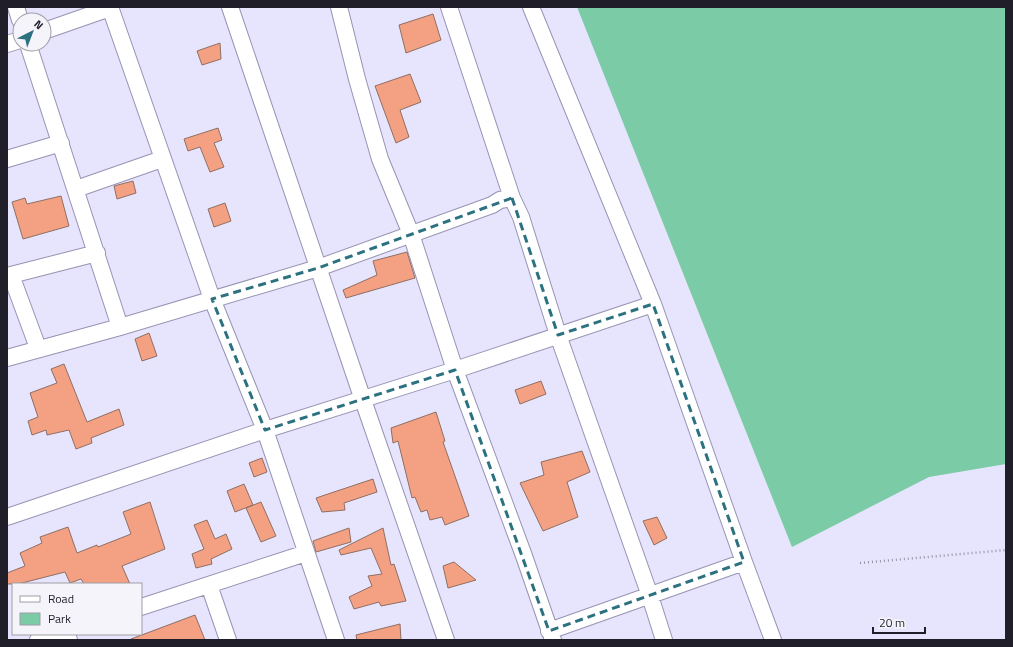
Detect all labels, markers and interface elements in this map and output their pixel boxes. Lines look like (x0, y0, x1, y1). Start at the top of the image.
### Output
north arrow (12, 12, 52, 52)
text: N (31, 16, 47, 33)
legend (12, 583, 142, 635)
text: Road (48, 589, 74, 608)
text: Park (48, 609, 71, 628)
scale bar (873, 609, 925, 635)
text: 20 m (879, 613, 905, 632)

